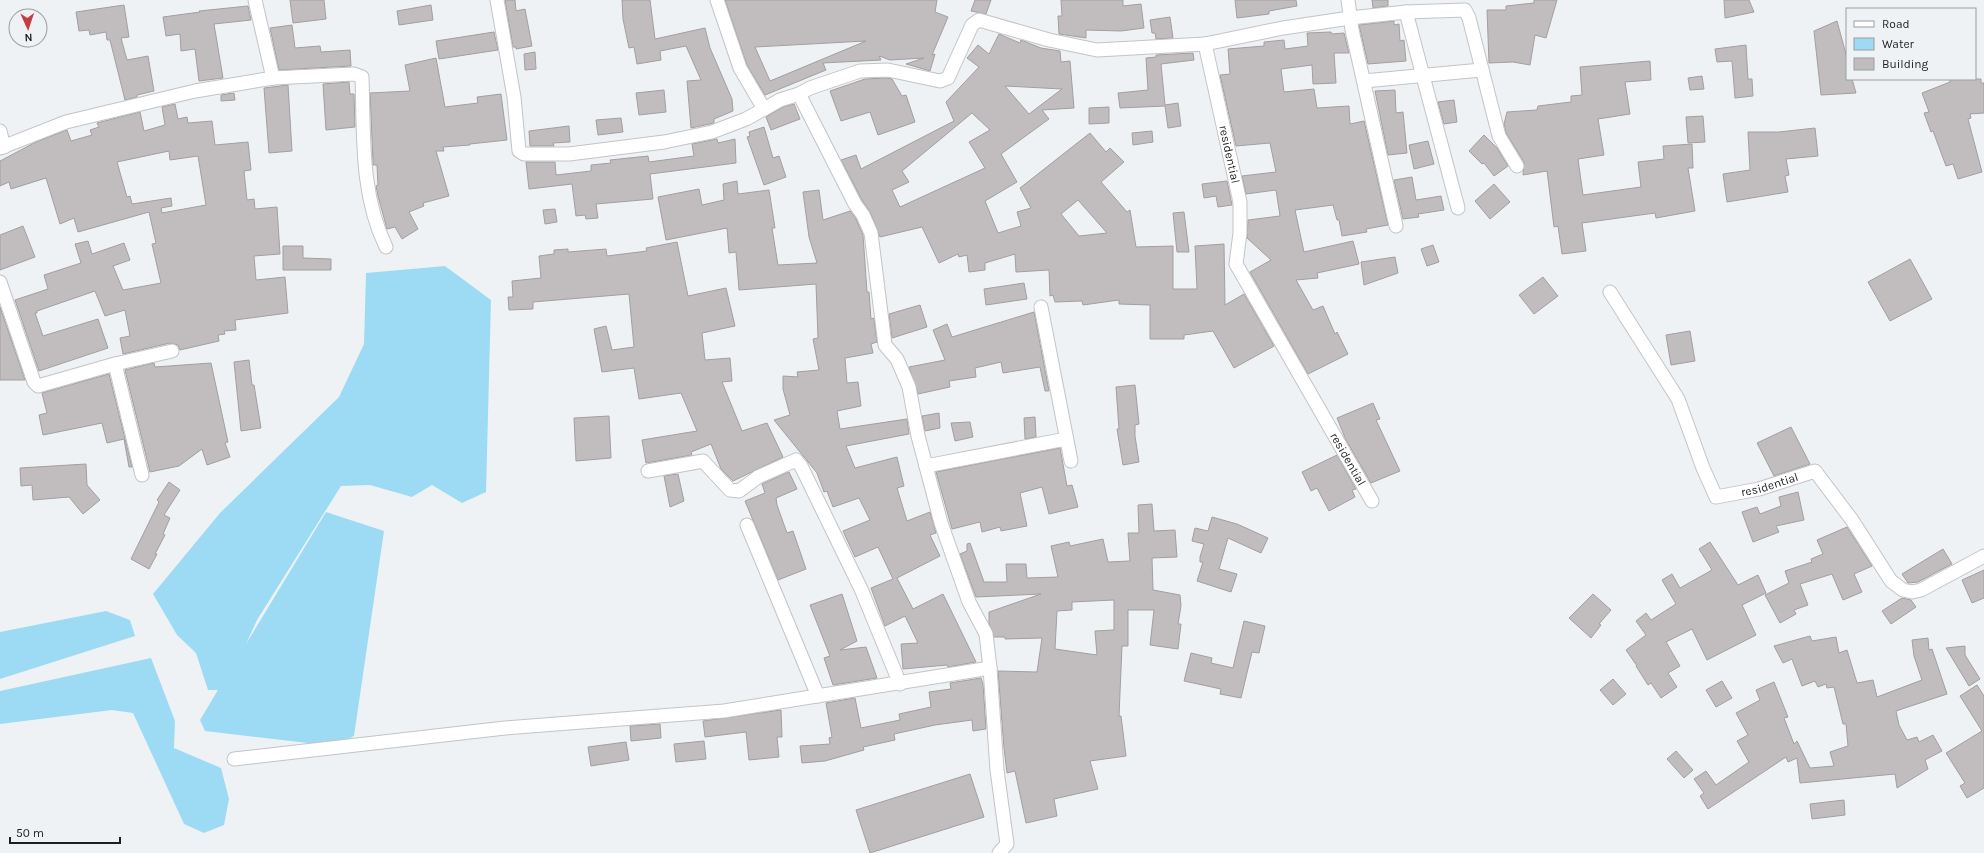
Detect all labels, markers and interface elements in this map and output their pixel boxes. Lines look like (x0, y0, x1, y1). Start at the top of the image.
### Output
north arrow (8, 8, 48, 48)
legend (1846, 8, 1976, 80)
text: Road (1882, 17, 1910, 31)
text: N (24, 31, 33, 44)
text: Water (1882, 37, 1915, 51)
text: Building (1882, 57, 1929, 71)
street label: residential (1216, 124, 1243, 185)
street label: residential (1327, 430, 1369, 488)
street label: residential (1740, 470, 1800, 499)
scale bar (10, 819, 120, 845)
text: 50 m (16, 826, 44, 840)

